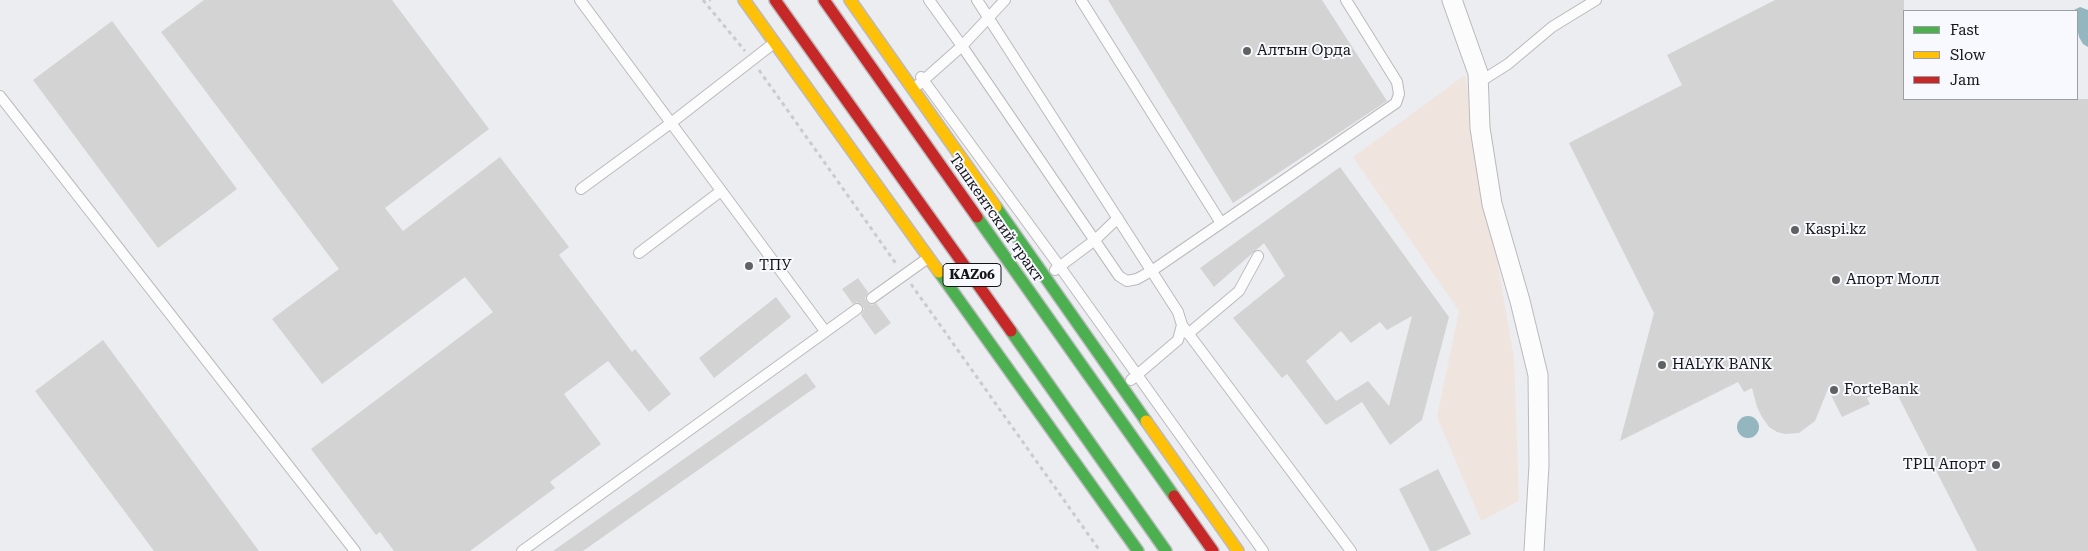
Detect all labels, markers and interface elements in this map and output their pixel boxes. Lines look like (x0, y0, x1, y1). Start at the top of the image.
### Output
legend (1903, 10, 2078, 100)
text: Fast (1950, 21, 1979, 39)
place label: Алтын Орда (1257, 42, 1351, 60)
marker: Алтын Орда (1241, 45, 1253, 57)
text: Slow (1950, 46, 1985, 64)
text: Jam (1950, 71, 1980, 89)
street label: Ташкентский тракт (945, 151, 1047, 285)
place label: Kaspi.kz (1805, 221, 1866, 239)
marker: Kaspi.kz (1789, 224, 1801, 236)
place label: ТПУ (759, 257, 792, 275)
marker: ТПУ (743, 260, 755, 272)
road number: KАZ06 (943, 264, 1001, 286)
place label: Апорт Молл (1846, 271, 1940, 289)
marker: Апорт Молл (1830, 274, 1842, 286)
place label: HALYK BANK (1672, 356, 1772, 374)
marker: HALYK BANK (1656, 359, 1668, 371)
place label: ForteBank (1844, 381, 1919, 399)
marker: ForteBank (1828, 384, 1840, 396)
place label: ТРЦ Апорт (1903, 456, 1986, 474)
marker: ТРЦ Апорт (1990, 459, 2002, 471)

